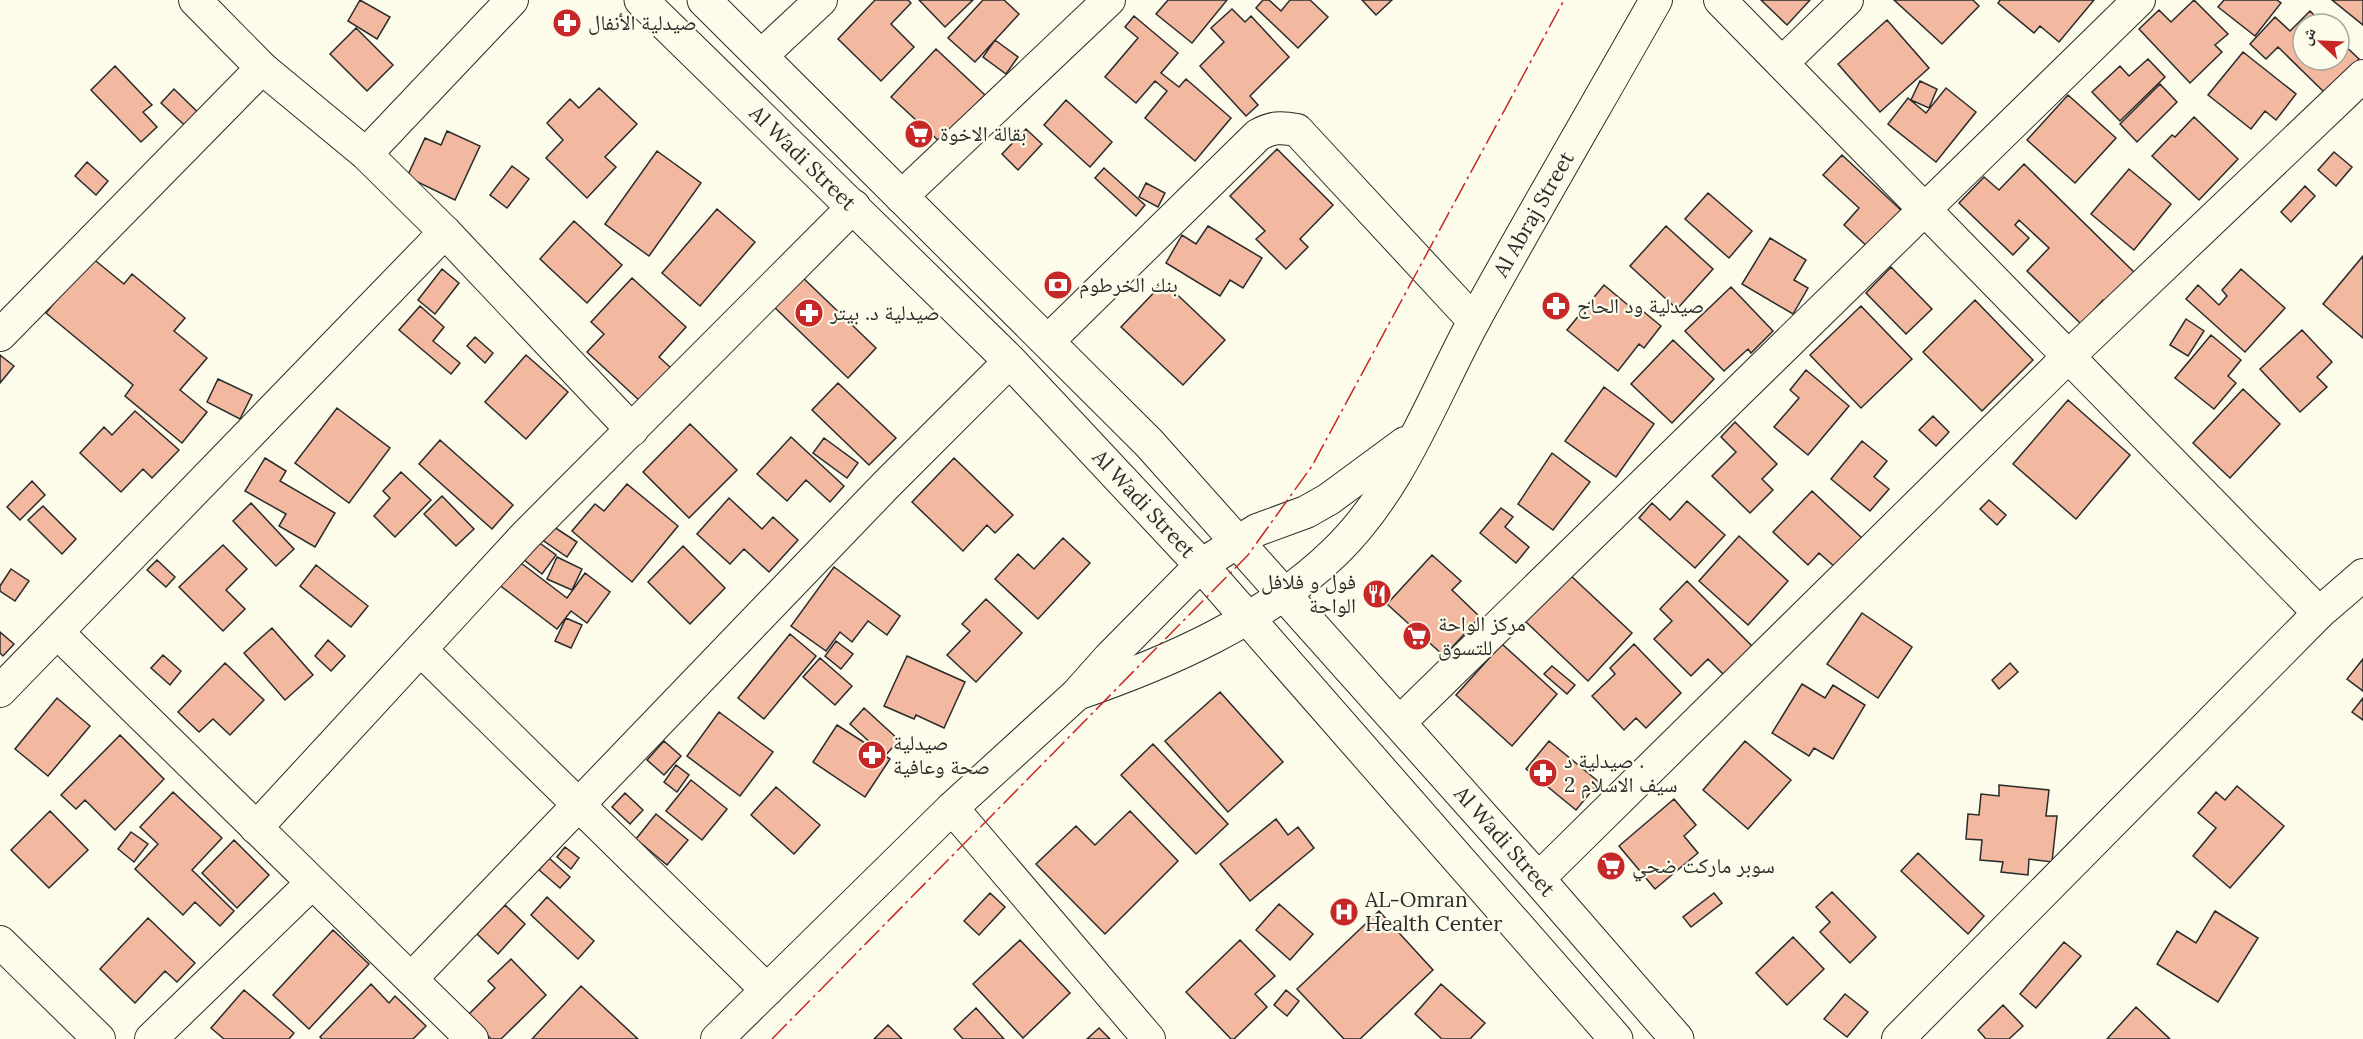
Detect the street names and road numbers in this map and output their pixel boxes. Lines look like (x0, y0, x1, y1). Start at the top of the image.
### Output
street label: Al Wadi Street (743, 99, 863, 217)
street label: Al Abraj Street (1487, 146, 1580, 283)
street label: Al Wadi Street (1086, 443, 1202, 564)
street label: Al Wadi Street (1448, 780, 1562, 903)

